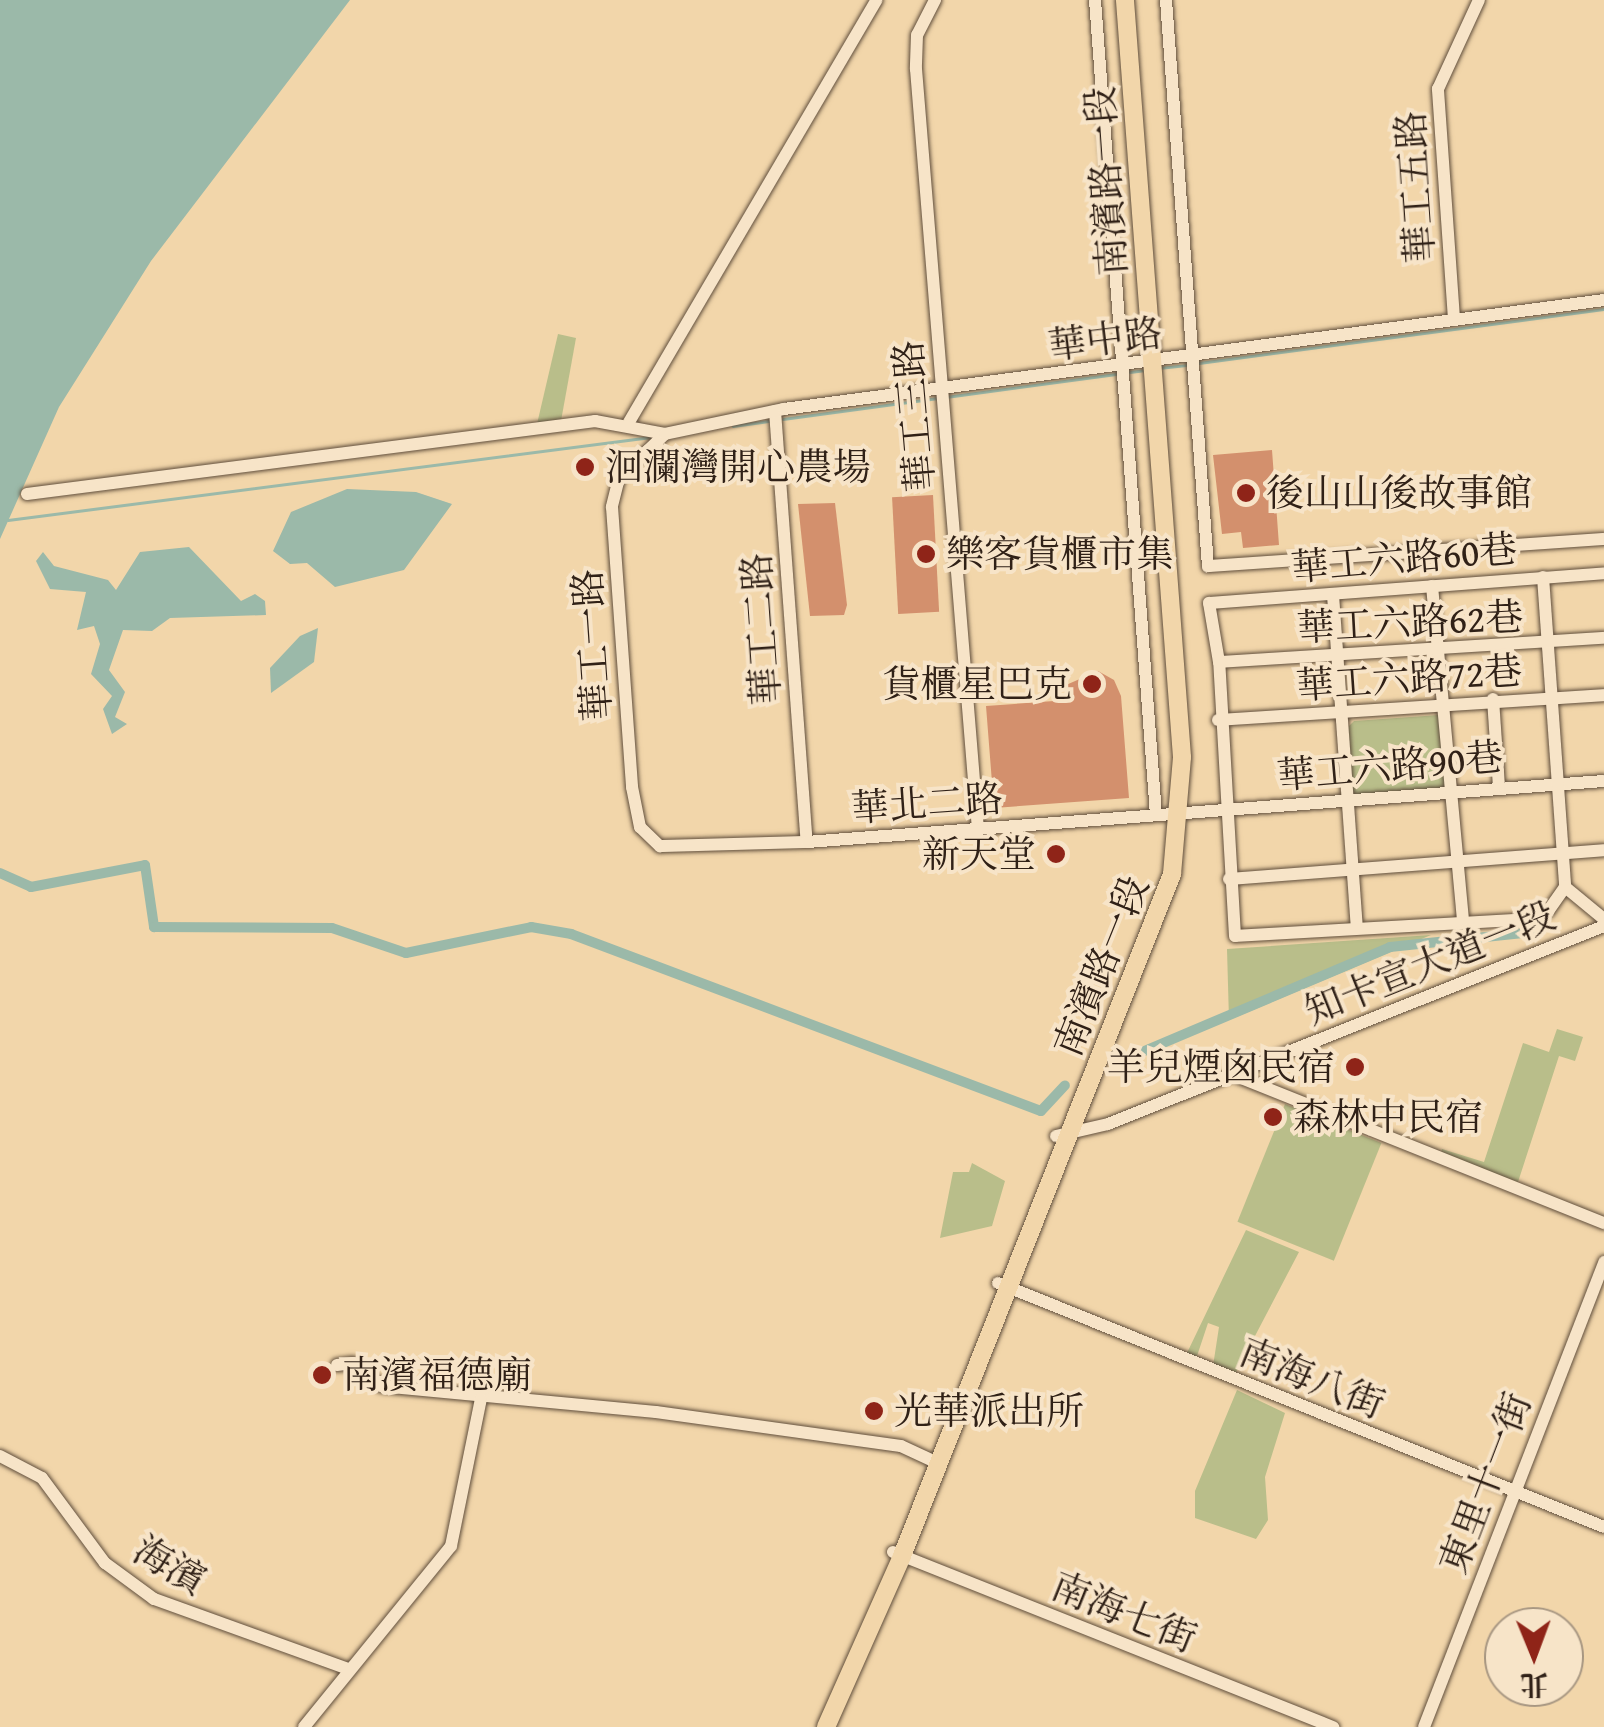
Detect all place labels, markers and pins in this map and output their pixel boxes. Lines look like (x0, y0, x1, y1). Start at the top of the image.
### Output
place label: 洄瀾灣開心農場 (605, 444, 871, 490)
marker: 洄瀾灣開心農場 (574, 456, 596, 478)
place label: 後山山後故事館 (1266, 470, 1532, 516)
marker: 後山山後故事館 (1235, 482, 1257, 504)
place label: 樂客貨櫃市集 (946, 531, 1174, 577)
marker: 樂客貨櫃市集 (915, 543, 937, 565)
place label: 貨櫃星巴克 (882, 661, 1072, 707)
marker: 貨櫃星巴克 (1081, 673, 1103, 695)
place label: 新天堂 (922, 831, 1036, 877)
marker: 新天堂 (1045, 843, 1067, 865)
place label: 羊兒煙囪民宿 (1107, 1044, 1335, 1090)
marker: 羊兒煙囪民宿 (1344, 1056, 1366, 1078)
place label: 森林中民宿 (1293, 1094, 1483, 1140)
marker: 森林中民宿 (1262, 1106, 1284, 1128)
place label: 南濱福德廟 (342, 1352, 532, 1398)
marker: 南濱福德廟 (311, 1364, 333, 1386)
place label: 光華派出所 (894, 1388, 1084, 1434)
marker: 光華派出所 (863, 1400, 885, 1422)

